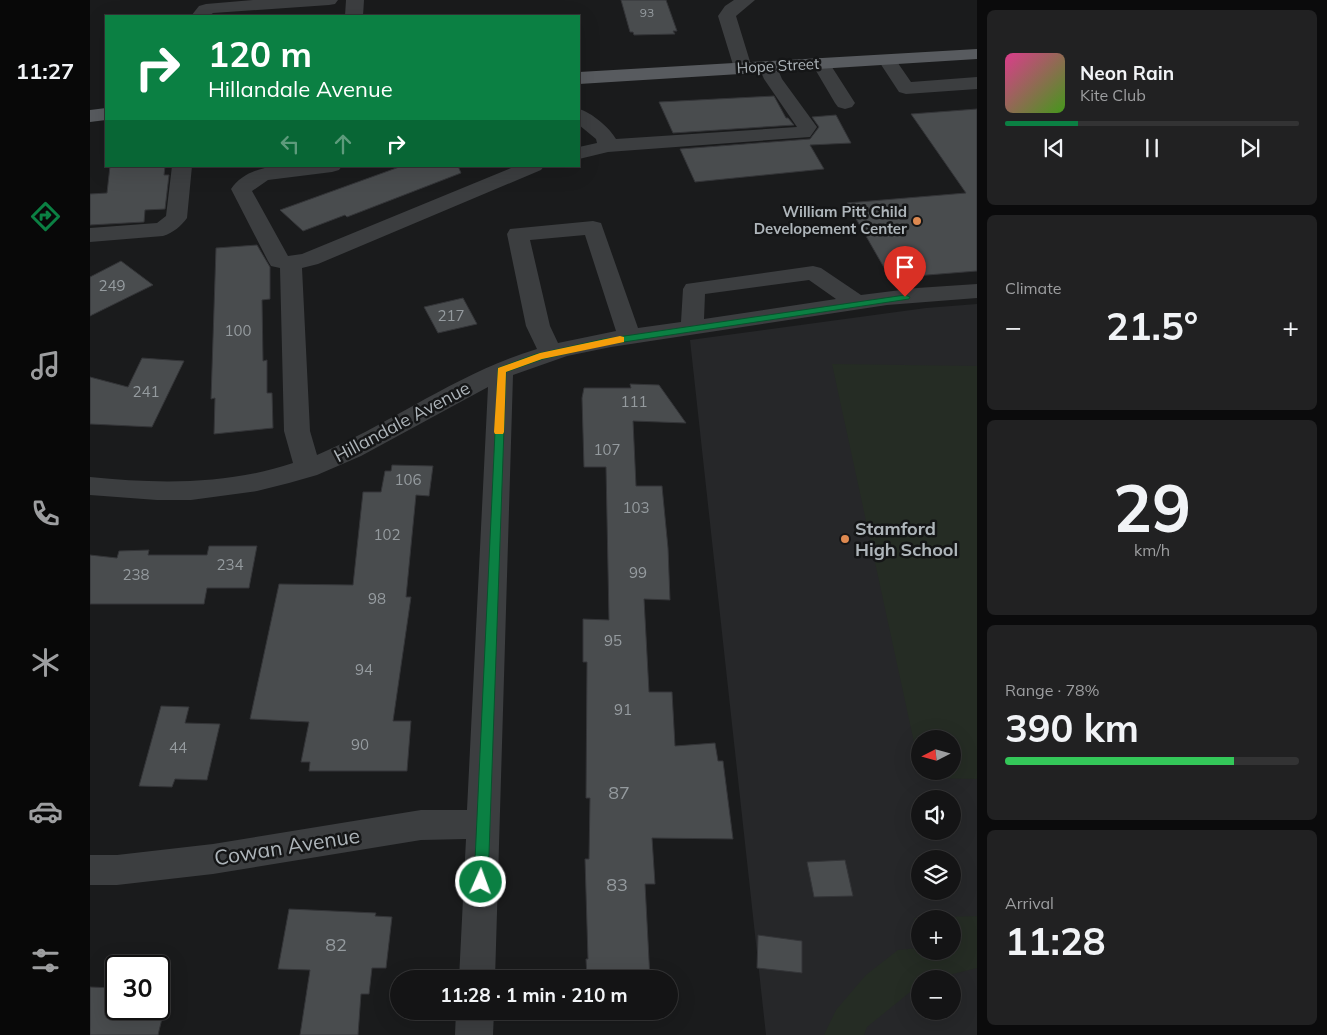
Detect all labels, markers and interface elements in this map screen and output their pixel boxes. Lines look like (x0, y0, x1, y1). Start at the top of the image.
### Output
house number: 93 (640, 5, 654, 20)
text: 120 m (208, 32, 312, 76)
icon: right (125, 35, 190, 100)
street label: Hope Street (736, 54, 820, 77)
text: 11:27 (16, 57, 74, 85)
text: Neon Rain (1080, 61, 1174, 85)
text: Hillandale Avenue (208, 75, 393, 103)
text: Kite Club (1080, 85, 1146, 105)
icon: left (276, 130, 304, 158)
icon: ahead (329, 130, 357, 158)
icon: right (382, 130, 410, 158)
icon: previous (1040, 134, 1068, 162)
icon: pause (1138, 134, 1166, 162)
icon: next (1236, 134, 1264, 162)
icon: directions (28, 199, 63, 234)
place label: William Pitt Child Developement Center (754, 202, 907, 238)
marker: William Pitt Child Developement Center (911, 215, 923, 227)
pin (884, 246, 926, 297)
icon: arrive (891, 253, 919, 281)
house number: 249 (98, 276, 126, 295)
text: Climate (1005, 278, 1061, 298)
text: 21.5° (1106, 302, 1198, 350)
house number: 217 (437, 306, 465, 325)
text: − (1005, 309, 1022, 344)
text: + (1282, 309, 1299, 344)
house number: 100 (224, 321, 252, 340)
icon: music (28, 348, 63, 383)
street label: Hillandale Avenue (330, 376, 474, 467)
house number: 241 (132, 382, 160, 401)
house number: 111 (620, 392, 648, 411)
house number: 107 (593, 440, 621, 459)
text: 29 (1113, 467, 1191, 548)
house number: 106 (394, 470, 422, 489)
icon: phone (28, 496, 63, 531)
house number: 103 (622, 498, 650, 517)
place label: Stamford High School (855, 517, 958, 561)
house number: 102 (373, 525, 401, 544)
marker: Stamford High School (839, 533, 851, 545)
text: km/h (1134, 540, 1170, 560)
house number: 234 (216, 555, 244, 574)
house number: 99 (629, 563, 647, 582)
house number: 238 (122, 565, 150, 584)
house number: 98 (368, 589, 386, 608)
house number: 95 (604, 631, 622, 650)
icon: climate (28, 645, 63, 680)
house number: 94 (355, 660, 373, 679)
text: Range · 78% (1005, 680, 1100, 700)
house number: 91 (614, 700, 632, 719)
text: 390 km (1005, 704, 1139, 752)
north arrow (911, 730, 961, 780)
map controls (911, 730, 961, 1020)
house number: 90 (351, 735, 369, 754)
house number: 44 (169, 738, 187, 757)
house number: 87 (608, 781, 630, 804)
button: sound (911, 790, 961, 840)
icon: car (28, 794, 63, 829)
street label: Cowan Avenue (212, 822, 361, 870)
button: layers (911, 850, 961, 900)
position arrow (454, 855, 506, 907)
house number: 83 (606, 873, 628, 896)
text: Arrival (1005, 893, 1054, 913)
button: + (911, 910, 961, 960)
text: 11:28 (1005, 917, 1106, 965)
house number: 82 (325, 933, 347, 956)
icon: filters (28, 943, 63, 978)
speed limit sign: 30 (105, 955, 170, 1020)
button: − (911, 970, 961, 1020)
text: 11:28 · 1 min · 210 m (440, 983, 628, 1007)

